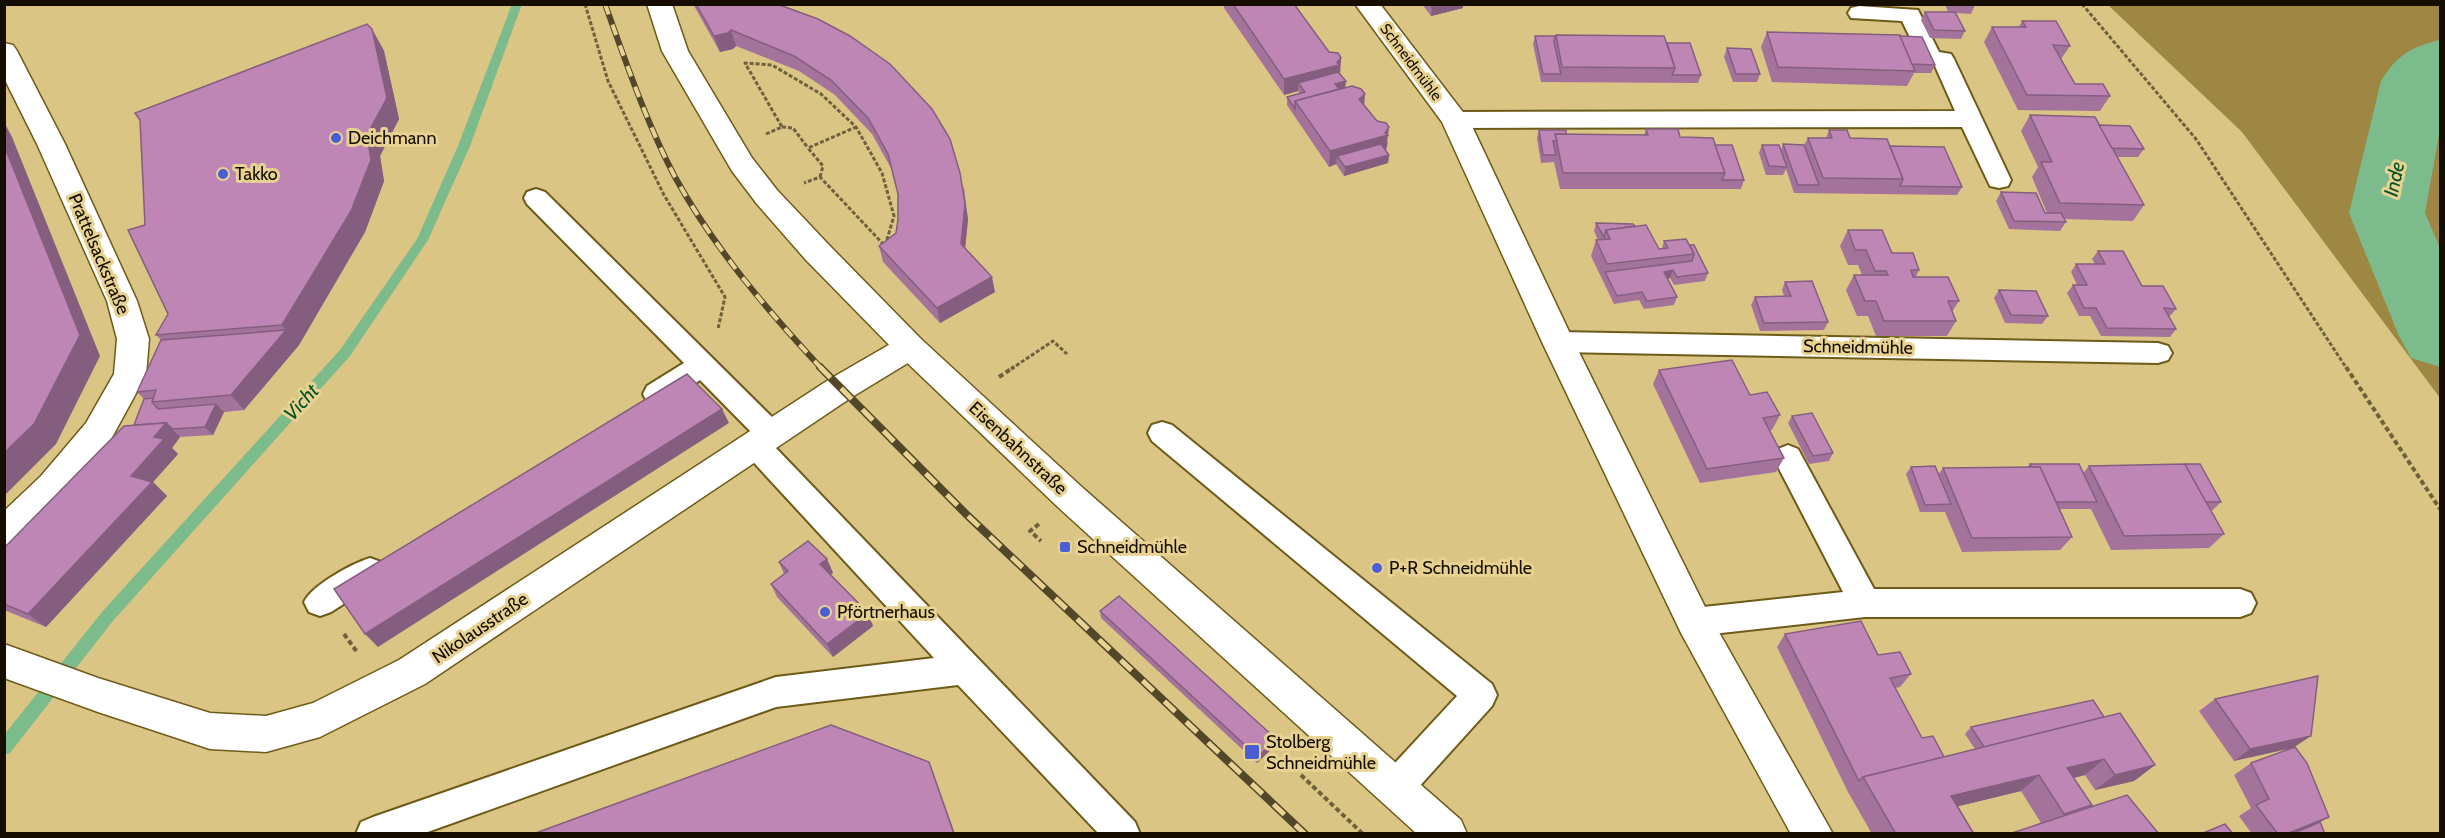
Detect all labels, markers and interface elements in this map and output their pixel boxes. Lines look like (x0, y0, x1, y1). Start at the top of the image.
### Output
street label: Schneidmühle (1376, 20, 1446, 104)
place label: Deichmann (348, 127, 437, 149)
marker: Deichmann (329, 131, 343, 145)
water label: Inde (2379, 160, 2409, 198)
place label: Takko (235, 163, 278, 185)
marker: Takko (216, 167, 230, 181)
street label: Prattelsackstraße (64, 190, 134, 318)
street label: Schneidmühle (1803, 335, 1913, 359)
water label: Vicht (279, 378, 324, 425)
street label: Eisenbahnstraße (964, 397, 1072, 499)
place label: Schneidmühle (1077, 536, 1187, 558)
marker: Schneidmühle (1058, 540, 1072, 554)
place label: P+R Schneidmühle (1389, 557, 1532, 579)
marker: P+R Schneidmühle (1370, 561, 1384, 575)
street label: Nikolausstraße (428, 588, 532, 668)
place label: Pförtnerhaus (837, 601, 935, 623)
marker: Pförtnerhaus (818, 605, 832, 619)
place label: Stolberg Schneidmühle (1266, 731, 1376, 774)
marker: Stolberg Schneidmühle (1243, 743, 1261, 761)

